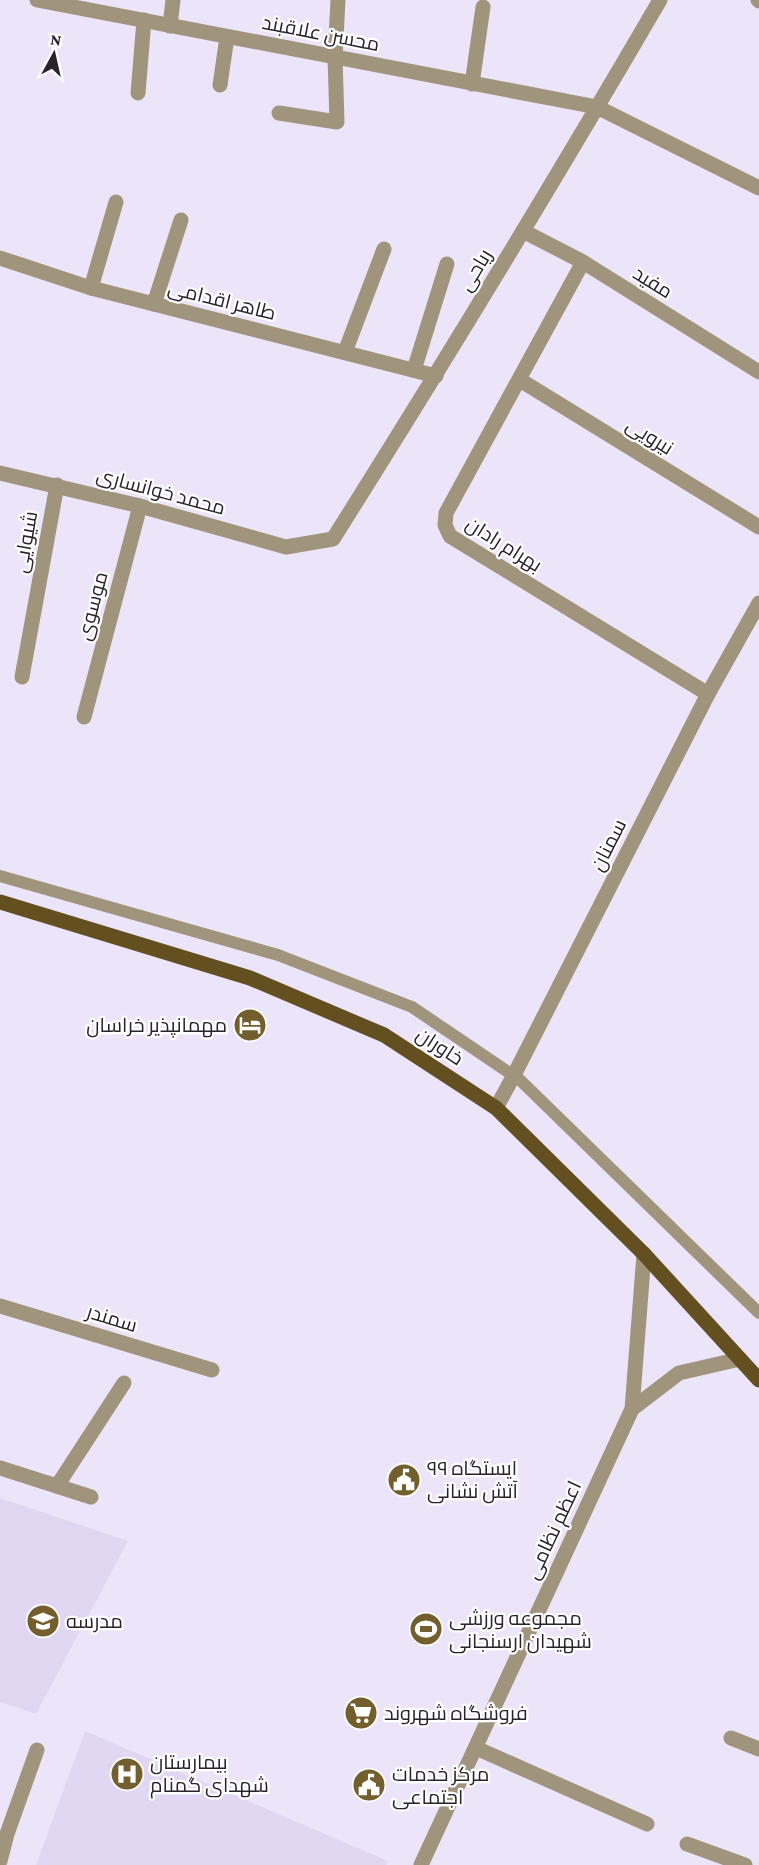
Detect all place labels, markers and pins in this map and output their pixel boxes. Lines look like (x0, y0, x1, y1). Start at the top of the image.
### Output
hotel icon: مهمانپذیر خراسان (232, 1007, 268, 1043)
place label: مهمانپذیر خراسان (86, 1014, 227, 1038)
place label: ایستگاه ۹۹ آتش نشانی (427, 1457, 518, 1504)
public building icon: ایستگاه ۹۹ آتش نشانی (386, 1462, 422, 1498)
school or university icon: مدرسه (25, 1603, 61, 1639)
place label: مجموعه ورزشی شهیدان ارسنجانی (449, 1607, 592, 1654)
place label: مدرسه (66, 1610, 123, 1633)
sports icon: مجموعه ورزشی شهیدان ارسنجانی (408, 1611, 444, 1647)
supermarket icon: فروشگاه شهروند (343, 1695, 379, 1731)
place label: فروشگاه شهروند (384, 1702, 528, 1726)
place label: بیمارستان شهدای گمنام (150, 1751, 269, 1799)
hospital icon: بیمارستان شهدای گمنام (109, 1756, 145, 1792)
place label: مرکز خدمات اجتماعی (392, 1763, 489, 1810)
public building icon: مرکز خدمات اجتماعی (351, 1767, 387, 1803)

